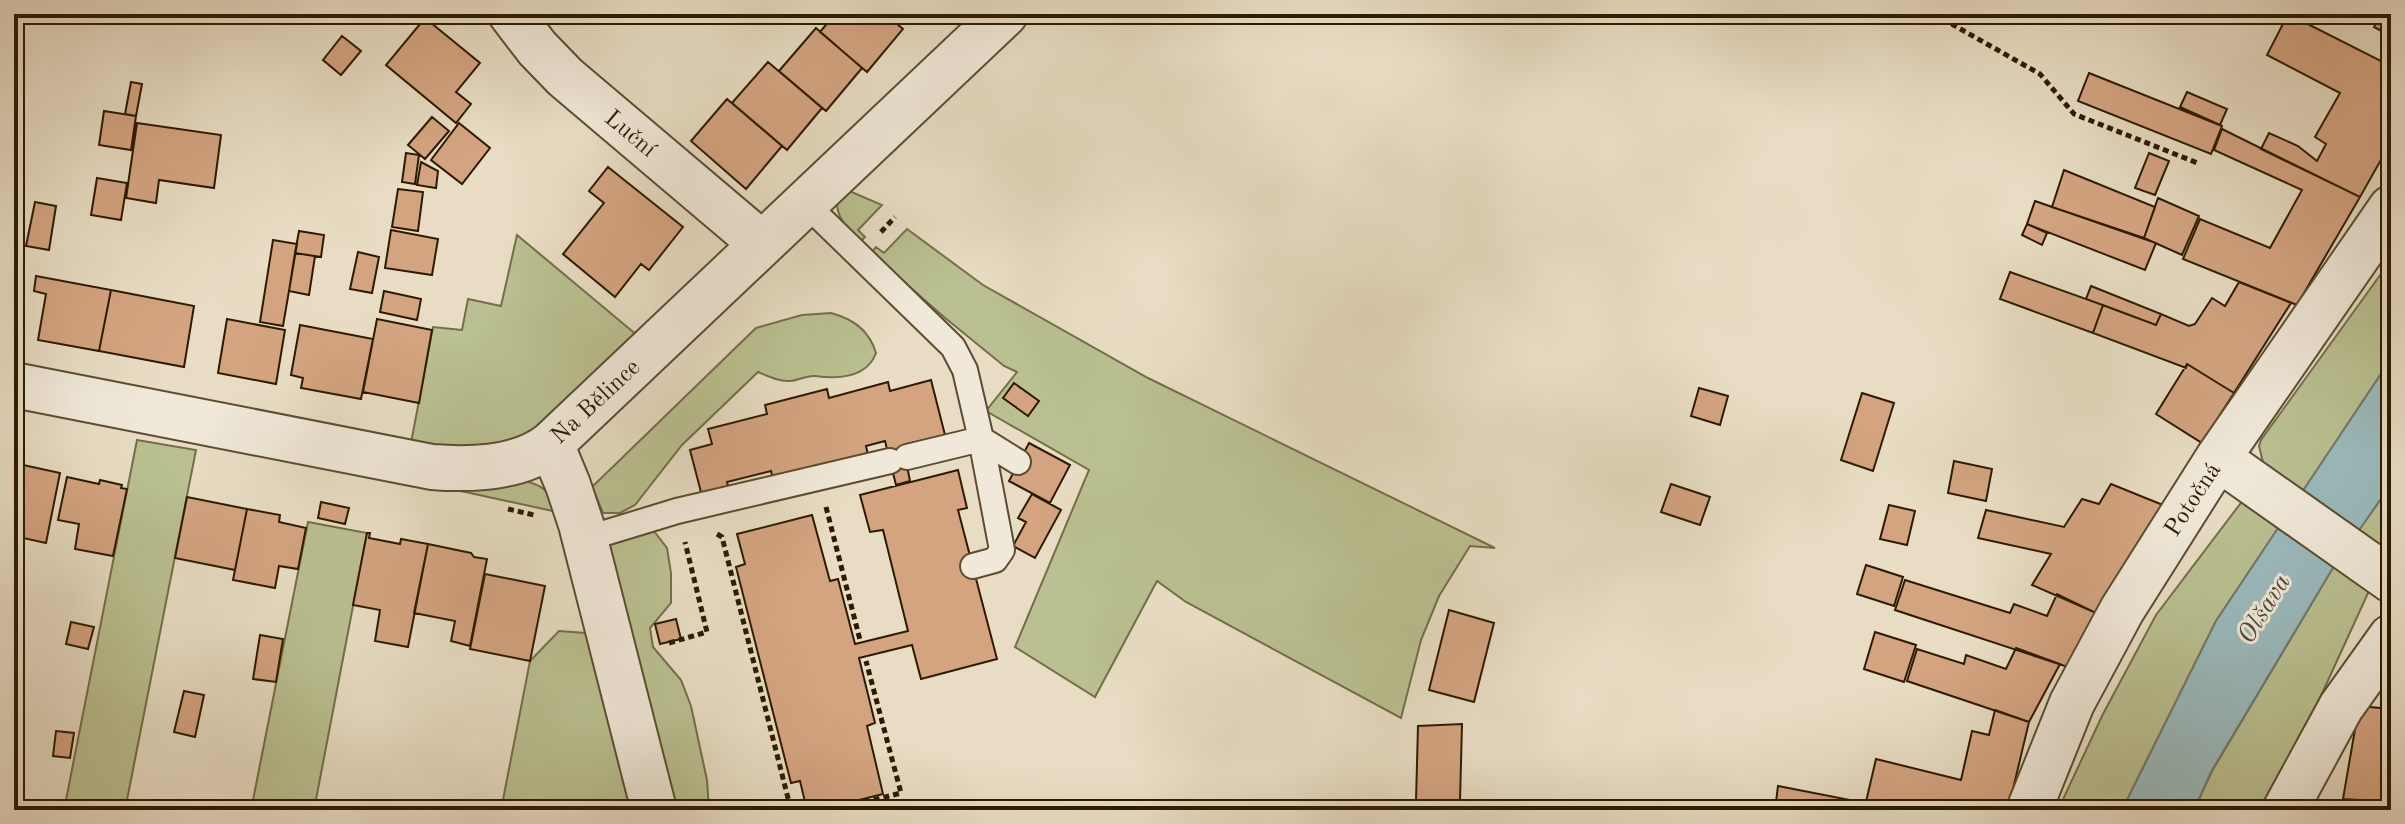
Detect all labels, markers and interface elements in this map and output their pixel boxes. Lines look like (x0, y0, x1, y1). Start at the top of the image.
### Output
street label: Luční (599, 106, 660, 163)
street label: Na Bělince (547, 355, 646, 449)
street label: Potočná (2161, 459, 2226, 541)
water label: Olšava (2233, 570, 2296, 648)

